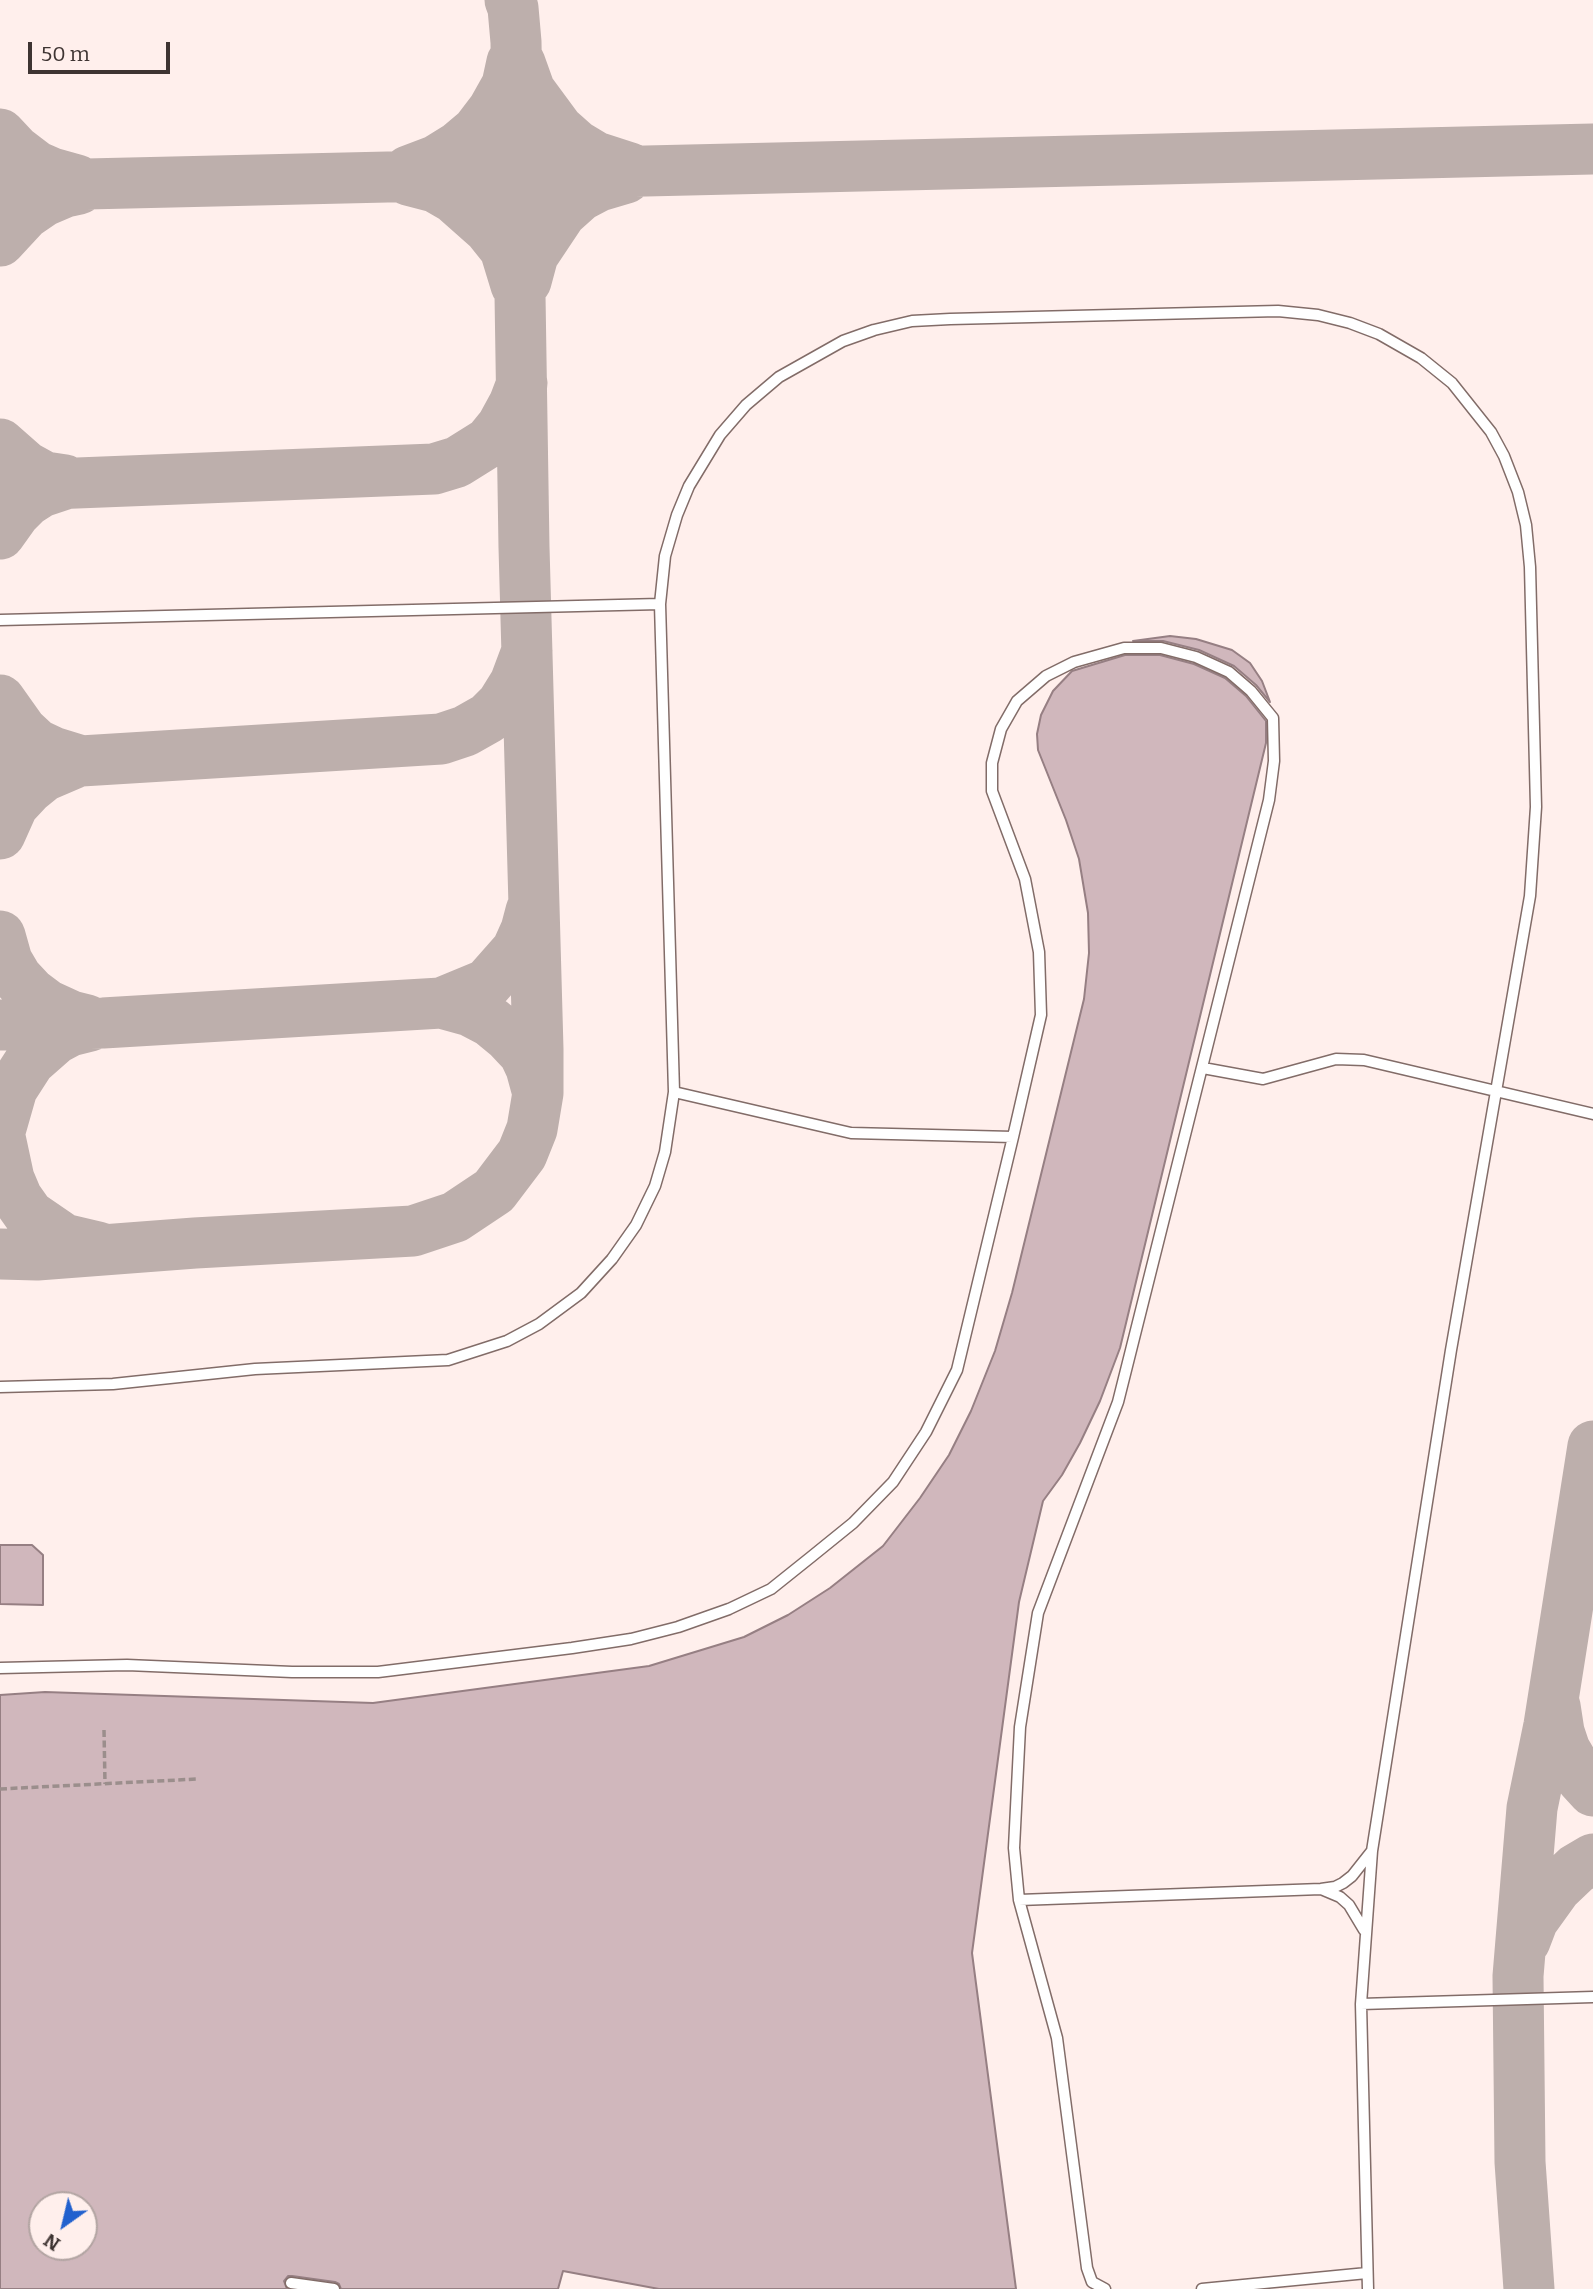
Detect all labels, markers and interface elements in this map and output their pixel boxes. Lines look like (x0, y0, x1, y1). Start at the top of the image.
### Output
scale bar (32, 28, 173, 72)
text: 50 m (41, 41, 90, 67)
north arrow (28, 2191, 98, 2261)
text: N (40, 2229, 65, 2256)

